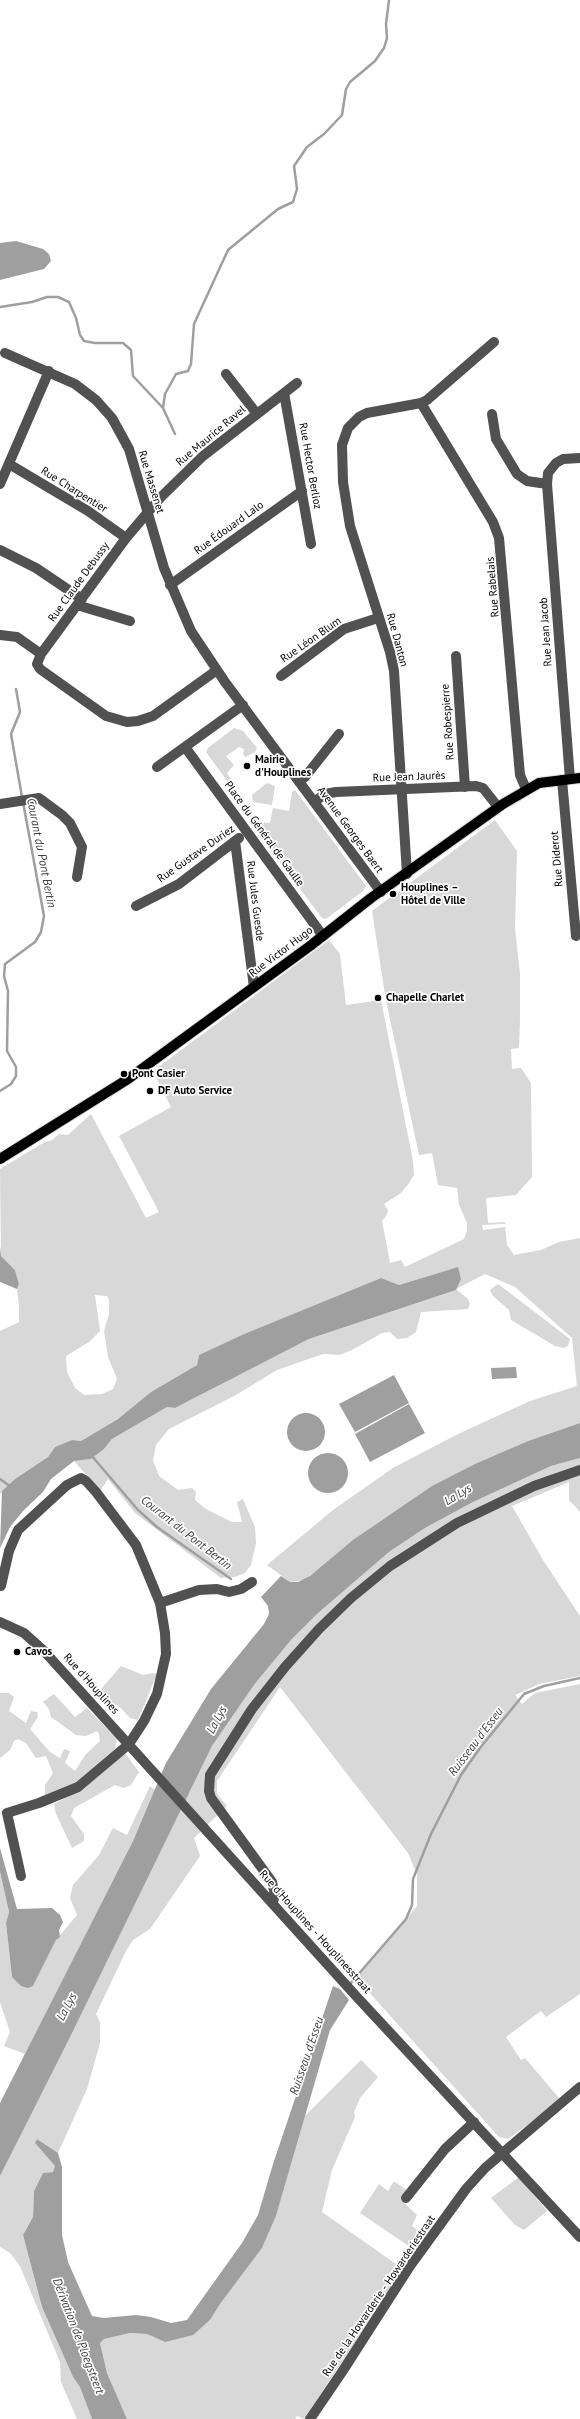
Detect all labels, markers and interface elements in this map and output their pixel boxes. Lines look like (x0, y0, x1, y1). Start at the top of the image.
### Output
street label: Rue Maurice Ravel (174, 403, 248, 469)
street label: Rue Hector Berlioz (296, 422, 324, 510)
street label: Rue Massenet (135, 449, 167, 515)
street label: Rue Charpentier (38, 464, 110, 516)
street label: Rue Édouard Lalo (192, 498, 266, 558)
street label: Rue Claude Debussy (46, 540, 112, 624)
street label: Rue Rabelais (484, 556, 502, 618)
street label: Rue Jean Jacob (537, 597, 555, 667)
street label: Rue Danton (383, 612, 411, 668)
street label: Rue Léon Blum (278, 614, 344, 666)
street label: Rue Robespierre (439, 683, 457, 761)
place label: Mairie d'Houplines (255, 753, 311, 779)
marker: Mairie d'Houplines (242, 761, 252, 771)
street label: Rue Jean Jaurès (372, 769, 446, 785)
street label: Place du Général de Gaulle (221, 779, 307, 889)
street label: Avenue Georges Baert (314, 784, 386, 876)
water label: Courant du Pont Bertin (23, 797, 59, 909)
street label: Rue Gustave Duriez (155, 822, 237, 886)
street label: Rue Diderot (548, 831, 566, 887)
street label: Rue Jules Guesde (244, 860, 266, 942)
place label: Houplines – Hôtel de Ville (401, 881, 465, 907)
marker: Houplines – Hôtel de Ville (388, 889, 398, 899)
street label: Rue Victor Hugo (247, 924, 315, 980)
place label: Chapelle Charlet (386, 991, 464, 1005)
marker: Chapelle Charlet (373, 993, 383, 1003)
place label: Pont Casier (132, 1067, 185, 1081)
marker: Pont Casier (119, 1069, 129, 1079)
place label: DF Auto Service (158, 1084, 232, 1098)
marker: DF Auto Service (145, 1086, 155, 1096)
water label: La Lys (442, 1481, 474, 1509)
water label: Courant du Pont Bertin (138, 1493, 234, 1573)
place label: Cavos (25, 1645, 52, 1659)
marker: Cavos (12, 1647, 22, 1657)
street label: Rue d'Houplines (60, 1651, 122, 1717)
water label: La Lys (204, 1704, 230, 1736)
water label: Ruisseau d'Esseu (446, 1705, 506, 1779)
street label: Rue d'Houplines - Houplinesstraat (256, 1868, 374, 1996)
water label: La Lys (54, 1991, 80, 2023)
water label: Ruisseau d'Esseu (287, 2015, 327, 2097)
street label: Rue de la Howarderie - Howarderiestraat (320, 2213, 438, 2379)
water label: Dérivation de Ploegsteert (49, 2276, 107, 2396)

